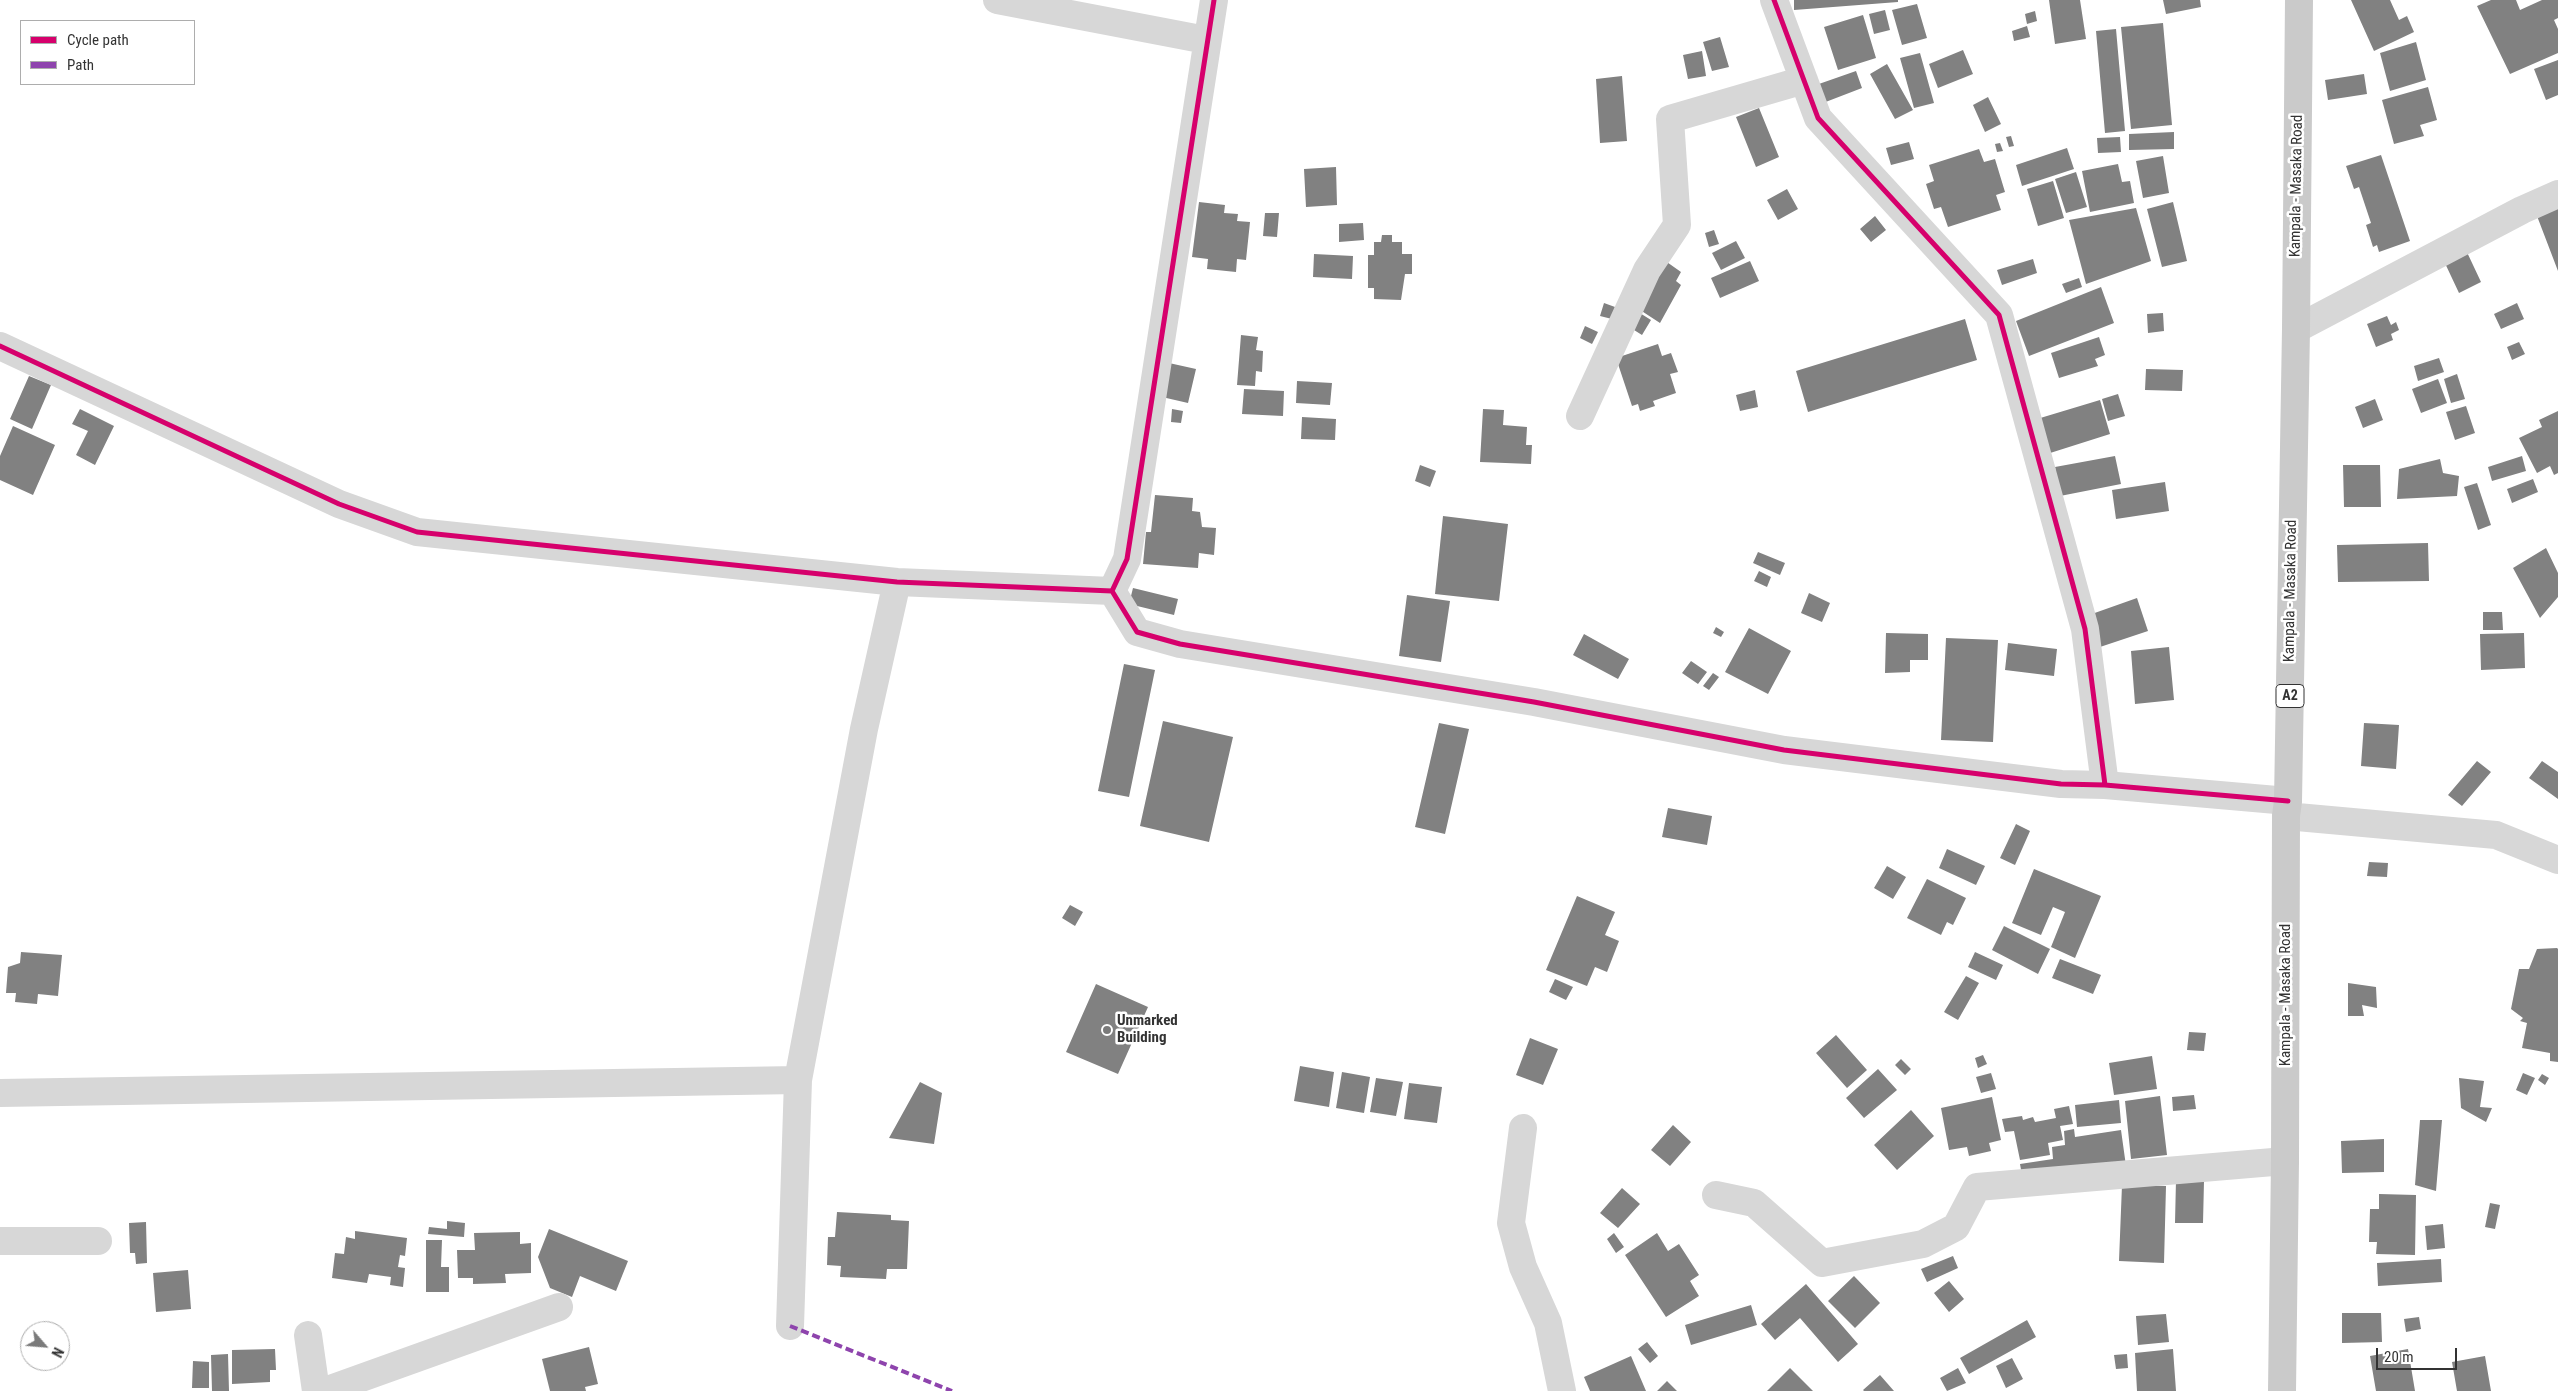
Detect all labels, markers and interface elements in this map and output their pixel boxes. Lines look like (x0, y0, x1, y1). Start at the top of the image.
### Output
legend (20, 20, 195, 85)
text: Cycle path (67, 31, 129, 49)
text: Path (67, 56, 94, 74)
street label: Kampala - Masaka Road (2287, 115, 2307, 257)
street label: Kampala - Masaka Road (2281, 520, 2301, 662)
road number: A2 (2276, 684, 2304, 708)
street label: Kampala - Masaka Road (2277, 924, 2295, 1066)
place label: Unmarked Building (1117, 1012, 1178, 1047)
marker: Unmarked Building (1101, 1024, 1113, 1036)
north arrow (20, 1321, 70, 1371)
scale bar (2378, 1338, 2459, 1370)
text: N (48, 1345, 67, 1360)
text: 20 m (2384, 1348, 2414, 1366)

